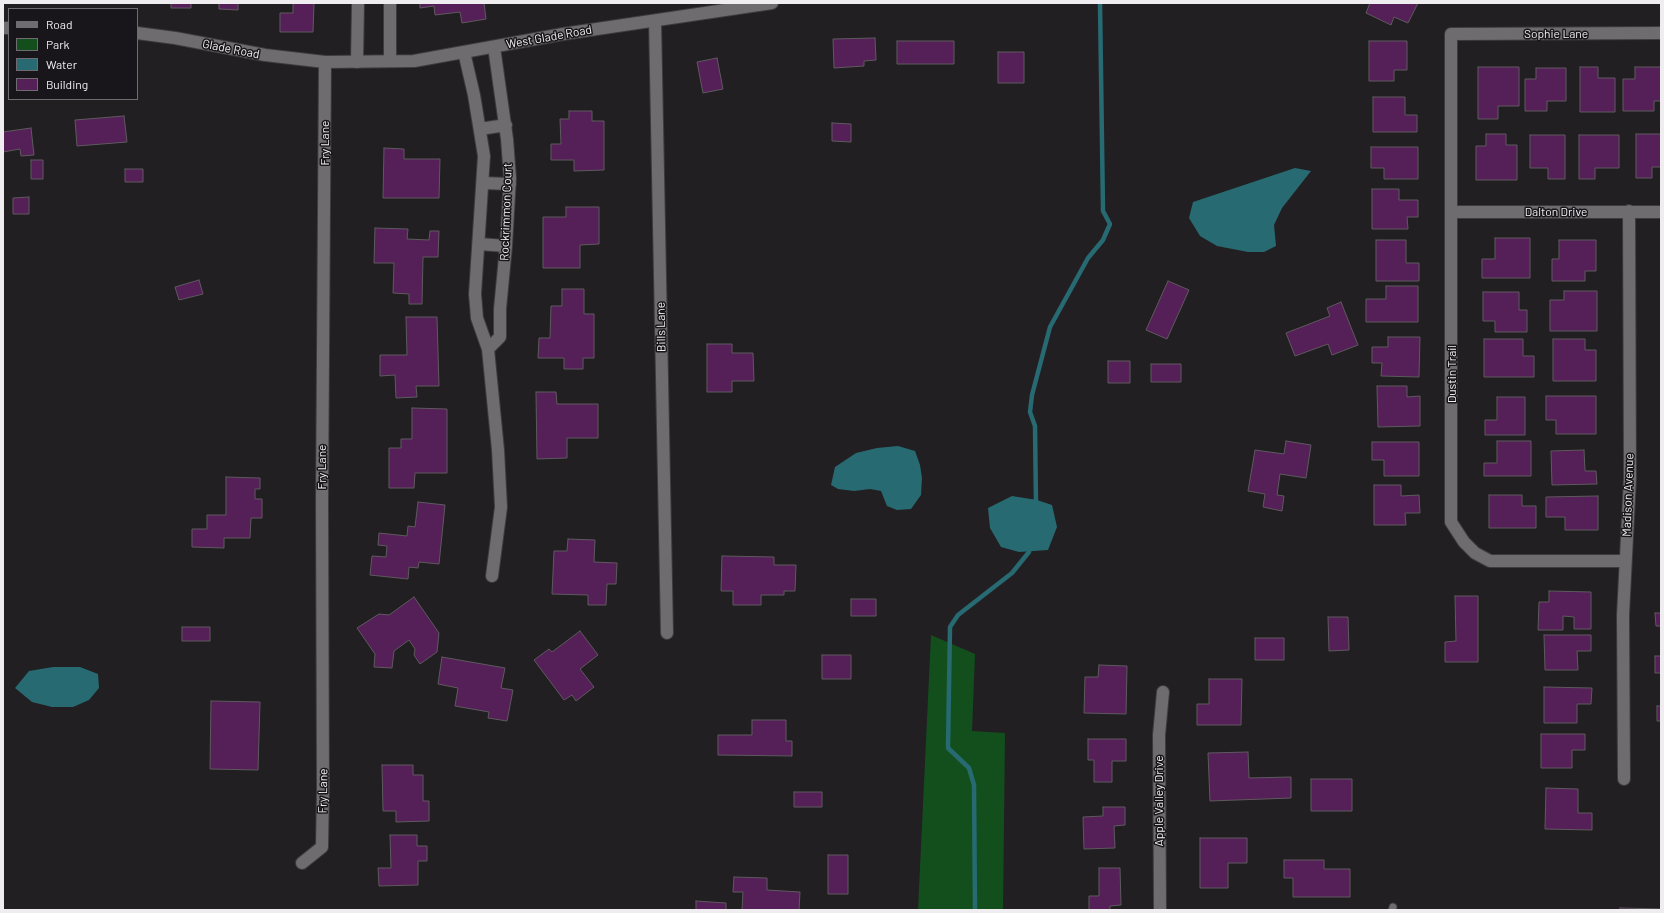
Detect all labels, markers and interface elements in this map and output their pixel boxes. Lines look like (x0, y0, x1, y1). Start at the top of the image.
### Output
legend (8, 8, 138, 100)
text: Road (46, 17, 73, 31)
street label: West Glade Road (505, 22, 593, 52)
street label: Sophie Lane (1524, 27, 1588, 41)
street label: Glade Road (201, 36, 261, 62)
text: Park (46, 37, 70, 51)
text: Water (46, 57, 77, 71)
text: Building (46, 77, 88, 91)
street label: Fry Lane (318, 120, 332, 166)
street label: Rockrimmon Court (497, 163, 515, 261)
street label: Dalton Drive (1525, 205, 1587, 219)
street label: Bills Lane (653, 302, 669, 352)
street label: Dustin Trail (1445, 345, 1459, 403)
street label: Fry Lane (315, 444, 329, 490)
street label: Madison Avenue (1619, 453, 1637, 537)
street label: Apple Valley Drive (1152, 755, 1166, 847)
street label: Fry Lane (315, 768, 331, 814)

